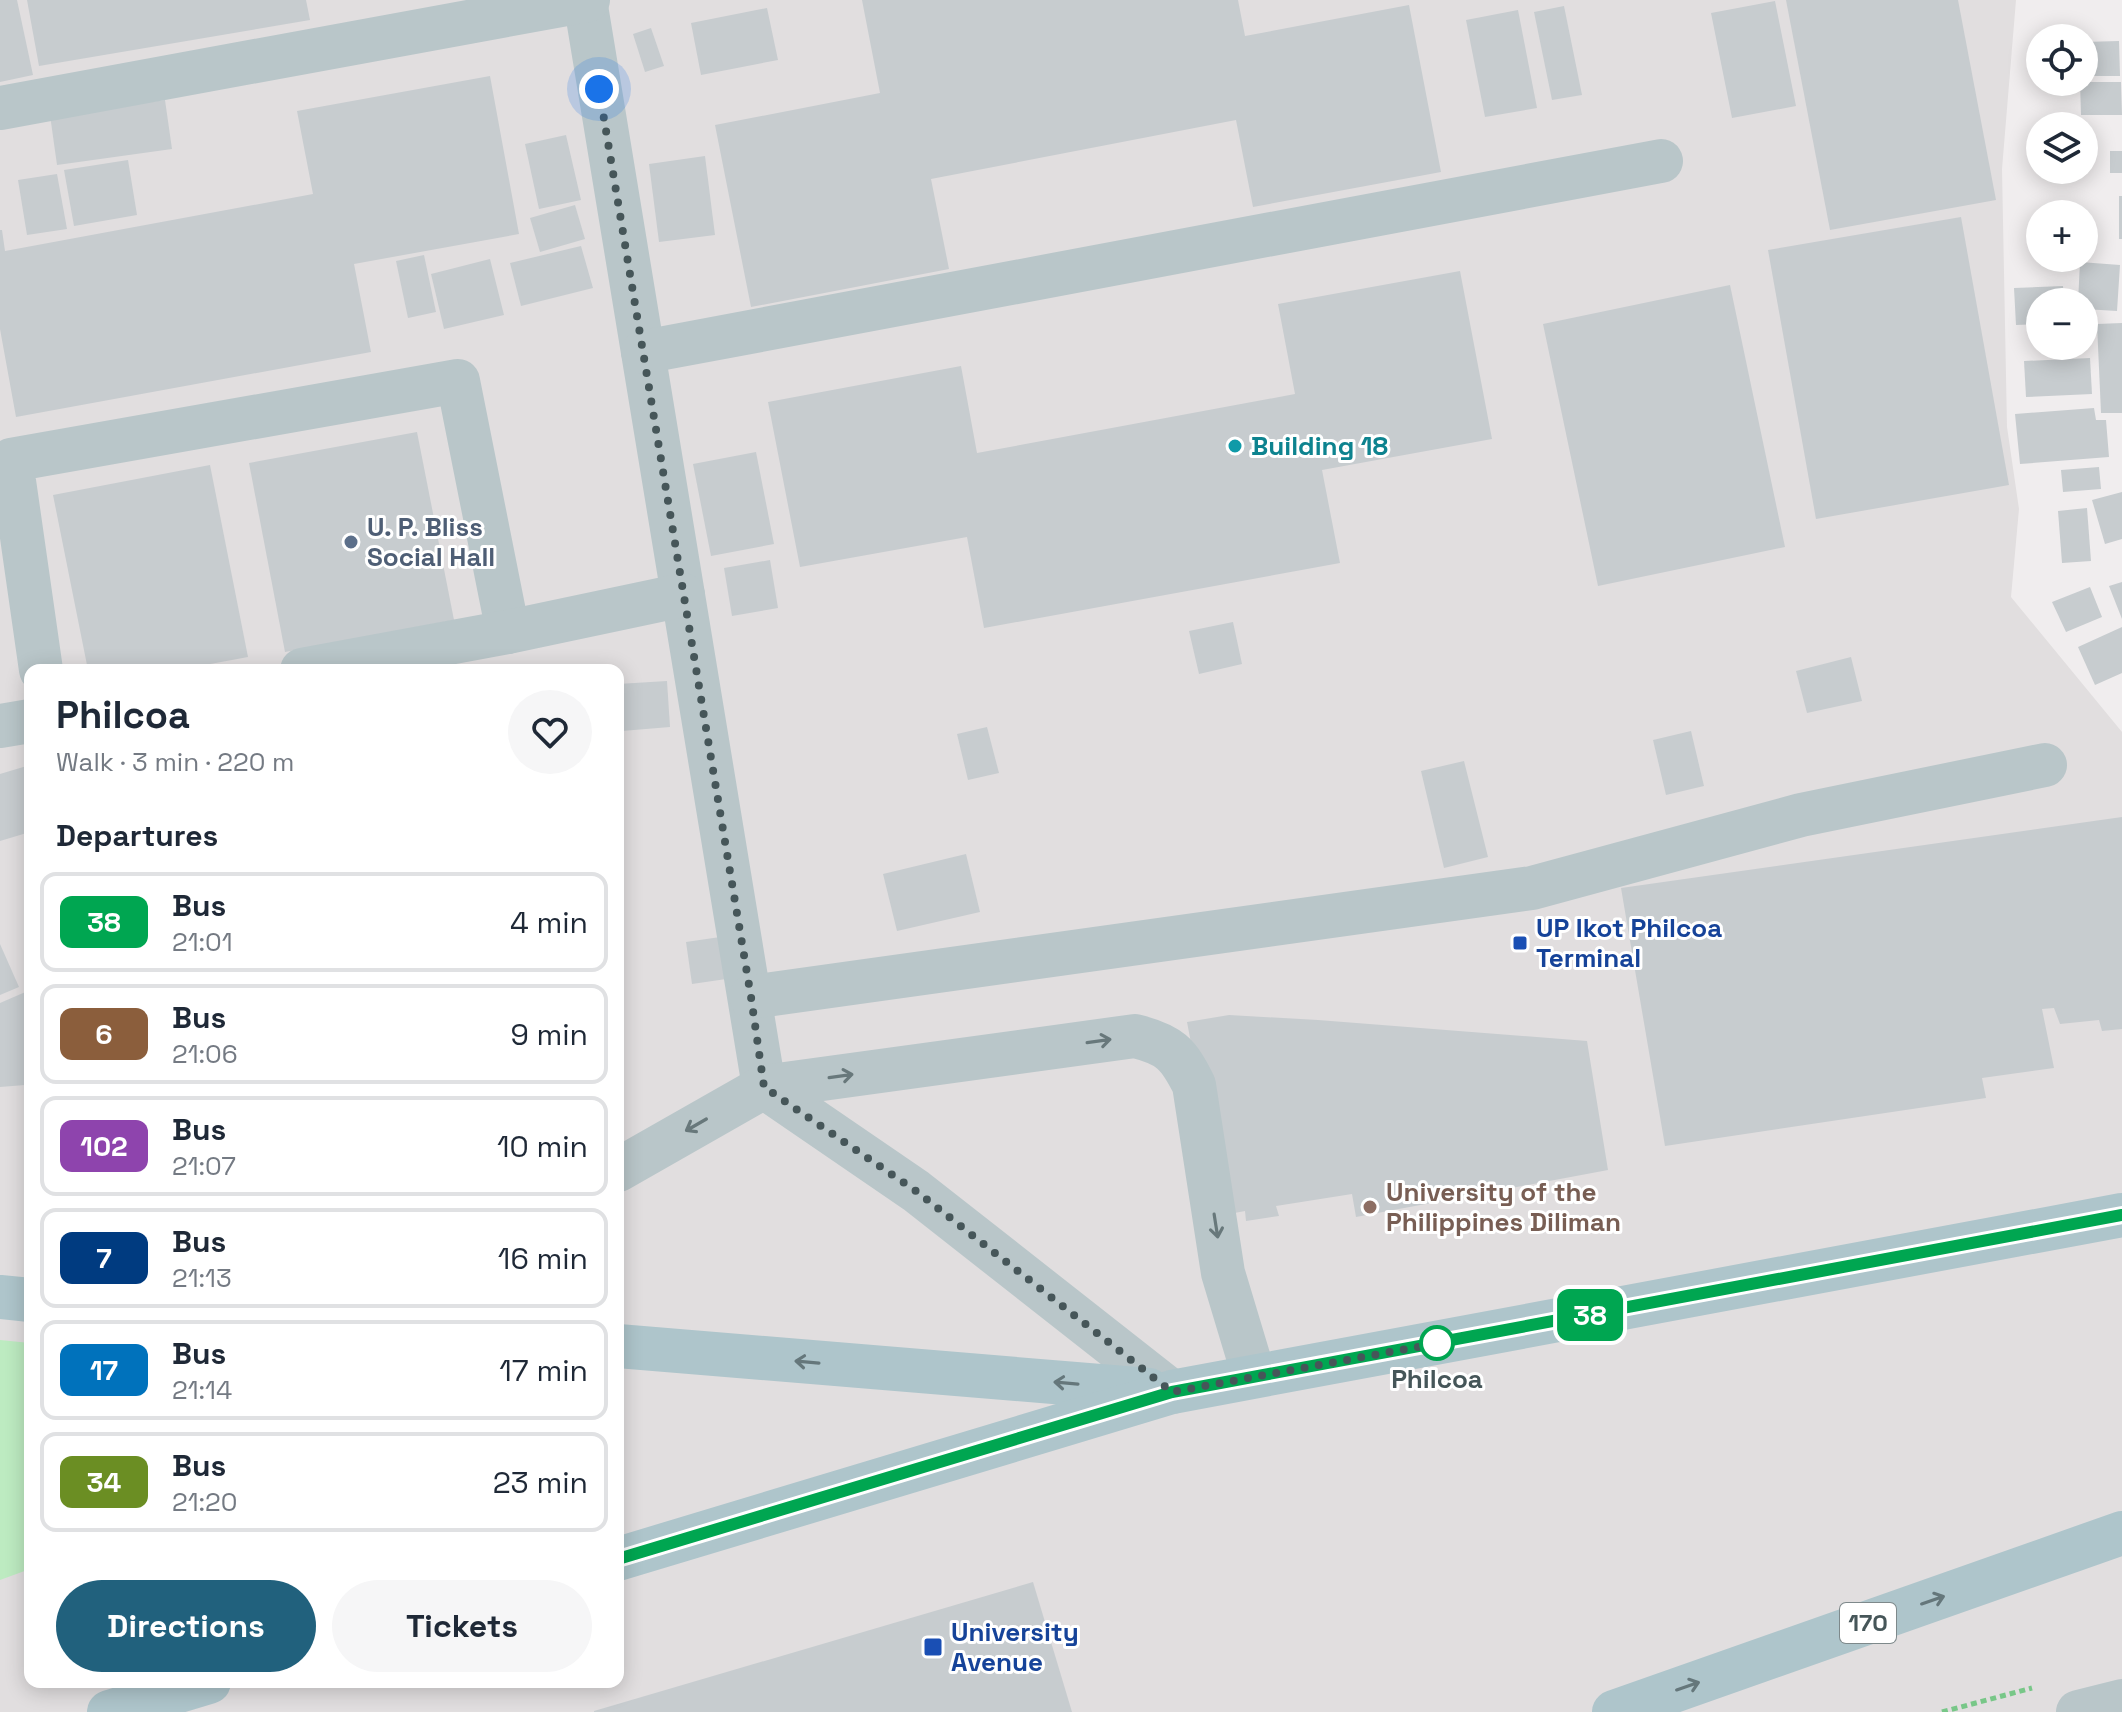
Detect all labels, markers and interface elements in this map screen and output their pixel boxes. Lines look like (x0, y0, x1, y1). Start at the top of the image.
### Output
map controls (2026, 24, 2098, 360)
button: locate (2026, 24, 2098, 96)
your location (579, 69, 619, 109)
button: layers (2026, 112, 2098, 184)
button: + (2026, 200, 2098, 272)
button: − (2026, 288, 2098, 360)
place label: Building 18 (1251, 429, 1388, 463)
marker: Building 18 (1226, 437, 1244, 455)
place label: U. P. Bliss Social Hall (367, 510, 495, 574)
marker: U. P. Bliss Social Hall (342, 533, 360, 551)
button: heart (508, 690, 592, 774)
text: Philcoa (56, 691, 190, 739)
text: Walk · 3 min · 220 m (56, 745, 294, 779)
text: Departures (56, 816, 218, 855)
text: Bus (172, 886, 226, 925)
text: 4 min (510, 903, 588, 942)
text: 38 (87, 904, 121, 940)
place label: UP Ikot Philcoa Terminal (1536, 911, 1722, 975)
text: 21:01 (172, 925, 233, 959)
marker: UP Ikot Philcoa Terminal (1511, 934, 1529, 952)
text: Bus (172, 998, 226, 1037)
text: 9 min (510, 1015, 588, 1054)
text: 6 (95, 1016, 113, 1052)
one-way arrow (1086, 1033, 1111, 1048)
text: 21:06 (172, 1037, 238, 1071)
one-way arrow (828, 1068, 854, 1083)
text: Bus (172, 1110, 226, 1149)
one-way arrow (685, 1118, 709, 1133)
text: 10 min (497, 1127, 588, 1166)
text: 102 (80, 1128, 128, 1164)
text: 21:07 (172, 1149, 236, 1183)
place label: University of the Philippines Diliman (1386, 1175, 1621, 1239)
marker: University of the Philippines Diliman (1361, 1198, 1379, 1216)
one-way arrow (1209, 1213, 1224, 1238)
text: Bus (172, 1222, 226, 1261)
text: 16 min (498, 1239, 588, 1278)
text: 7 (96, 1240, 112, 1276)
text: 21:13 (172, 1261, 232, 1295)
line badge: 38 (1554, 1289, 1626, 1341)
text: 38 (1573, 1297, 1607, 1333)
marker: Philcoa (1420, 1326, 1454, 1360)
text: Bus (172, 1334, 226, 1373)
text: 17 min (499, 1351, 588, 1390)
text: 17 (90, 1352, 118, 1388)
one-way arrow (794, 1354, 821, 1369)
place label: Philcoa (1391, 1362, 1483, 1396)
text: 21:14 (172, 1373, 232, 1407)
one-way arrow (1053, 1375, 1080, 1390)
text: Bus (172, 1446, 226, 1485)
text: 23 min (493, 1463, 588, 1502)
text: 34 (87, 1464, 121, 1500)
text: 21:20 (172, 1485, 237, 1519)
button: Directions (56, 1580, 316, 1672)
button: Tickets (332, 1580, 592, 1672)
one-way arrow (1920, 1592, 1945, 1606)
road number: 170 (1840, 1603, 1896, 1643)
place label: University Avenue (951, 1615, 1079, 1679)
marker: University Avenue (922, 1636, 944, 1658)
one-way arrow (1675, 1678, 1700, 1692)

